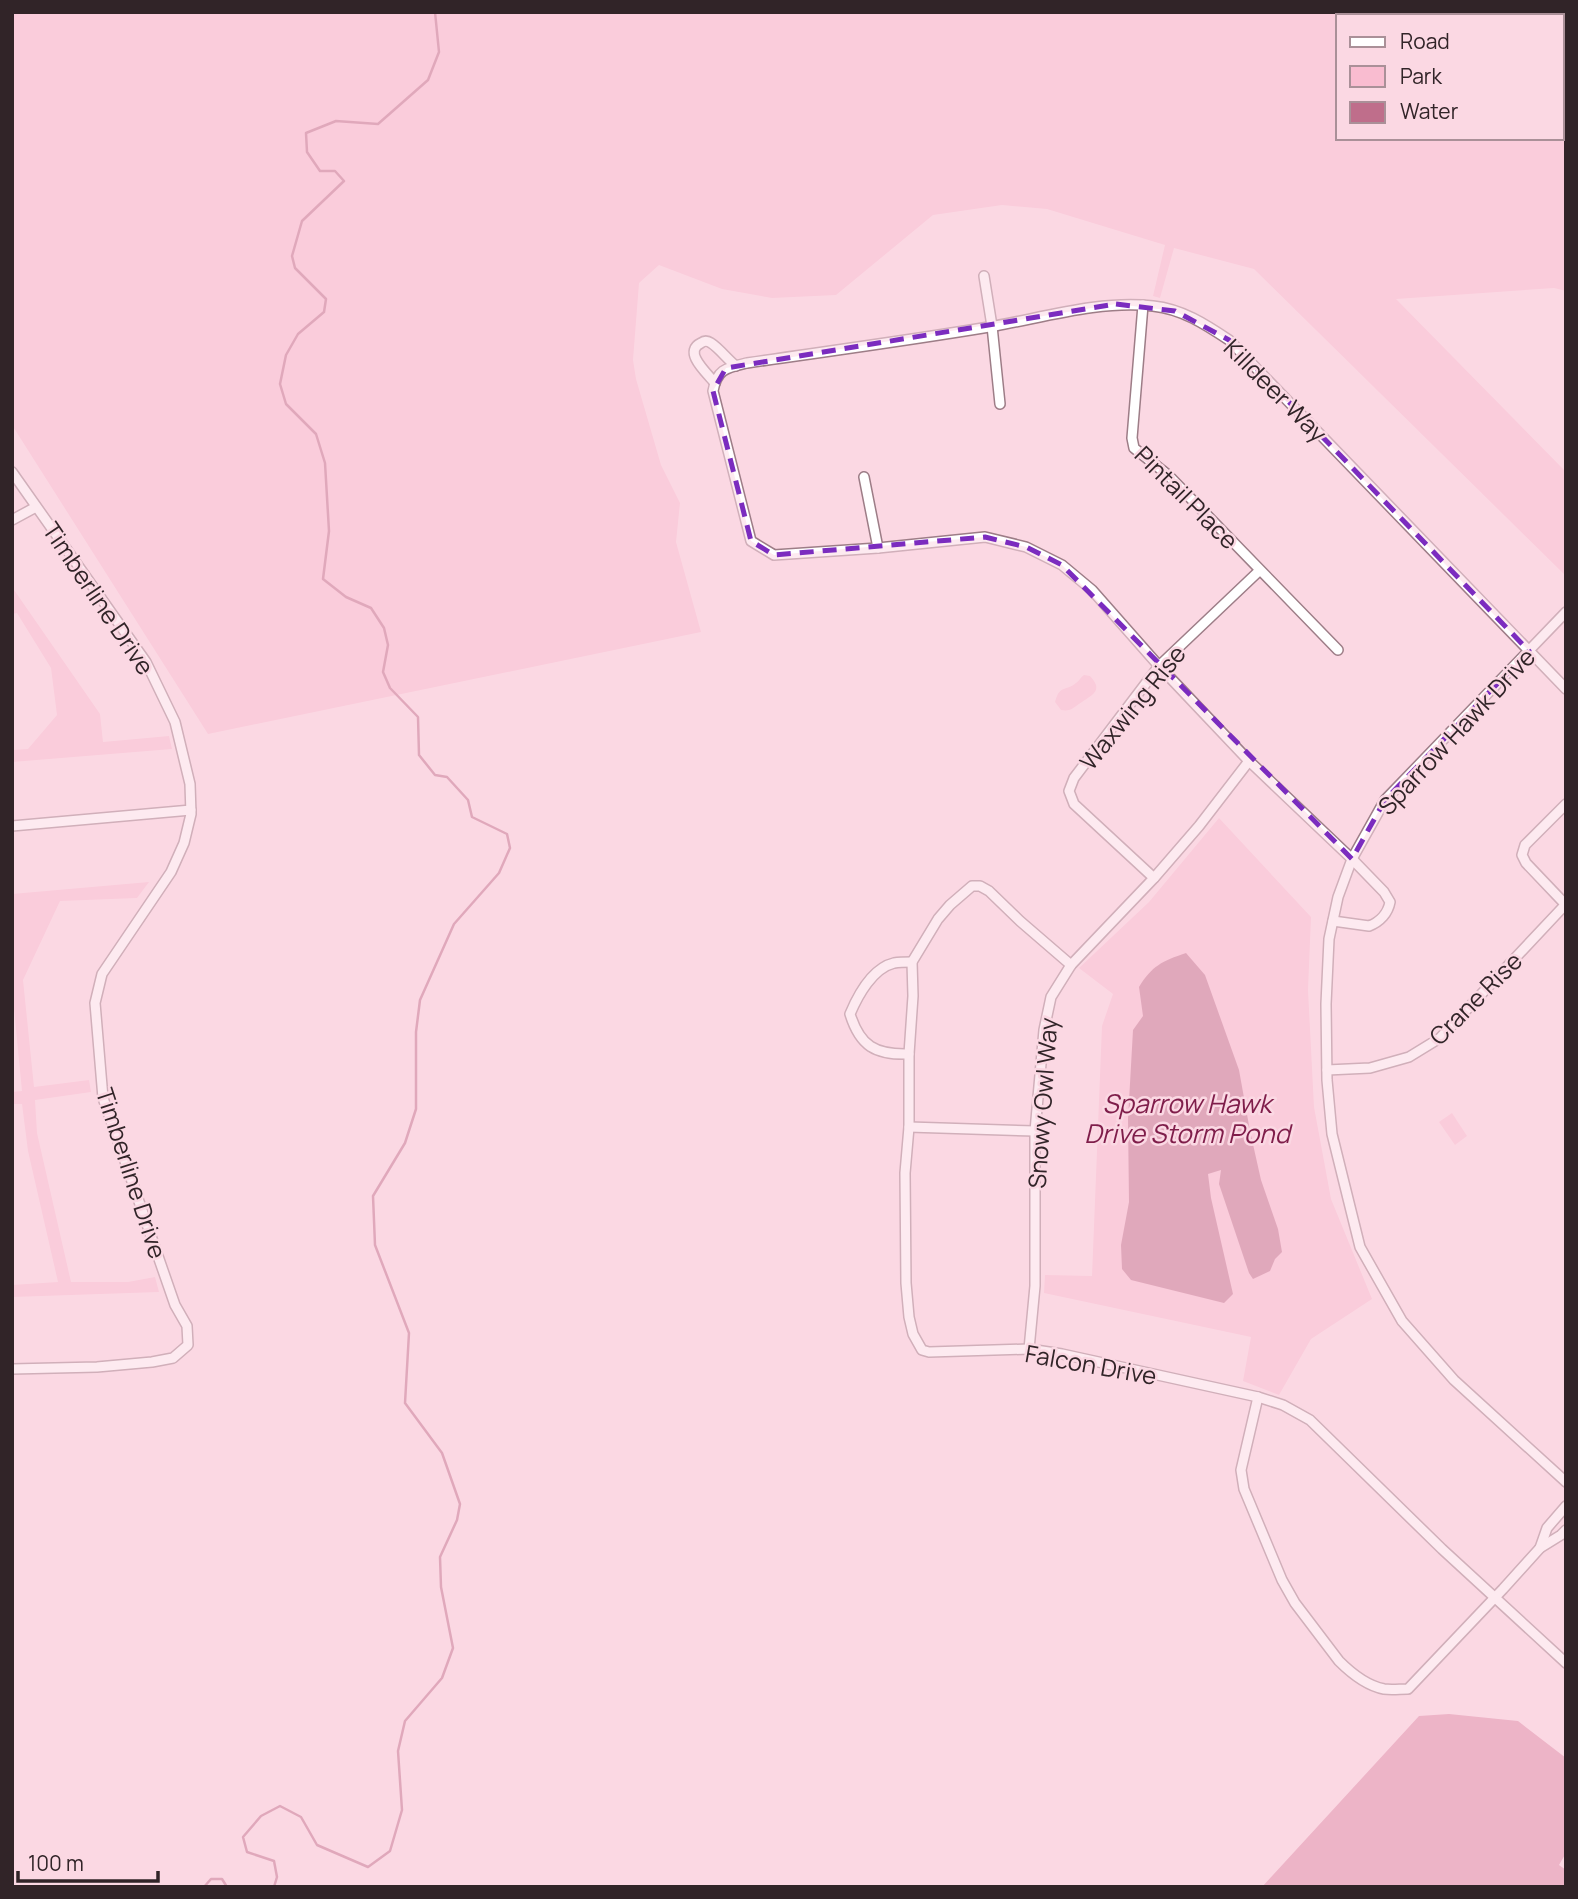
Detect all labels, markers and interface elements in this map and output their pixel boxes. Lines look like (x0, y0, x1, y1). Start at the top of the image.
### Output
legend (1336, 14, 1564, 140)
text: Road (1400, 27, 1450, 55)
text: Park (1400, 62, 1442, 90)
text: Water (1400, 97, 1459, 125)
street label: Killdeer Way (1217, 331, 1335, 449)
street label: Pintail Place (1128, 438, 1246, 556)
street label: Timberline Drive (36, 515, 162, 681)
street label: Waxwing Rise (1071, 638, 1193, 776)
street label: Sparrow Hawk Drive (1370, 640, 1542, 822)
street label: Crane Rise (1421, 944, 1529, 1052)
street label: Snowy Owl Way (1020, 1016, 1064, 1190)
street label: Timberline Drive (89, 1083, 175, 1263)
water label: Sparrow Hawk Drive Storm Pond (1084, 1085, 1293, 1151)
street label: Falcon Drive (1023, 1336, 1159, 1392)
scale bar (18, 1840, 158, 1884)
text: 100 m (28, 1849, 84, 1877)

